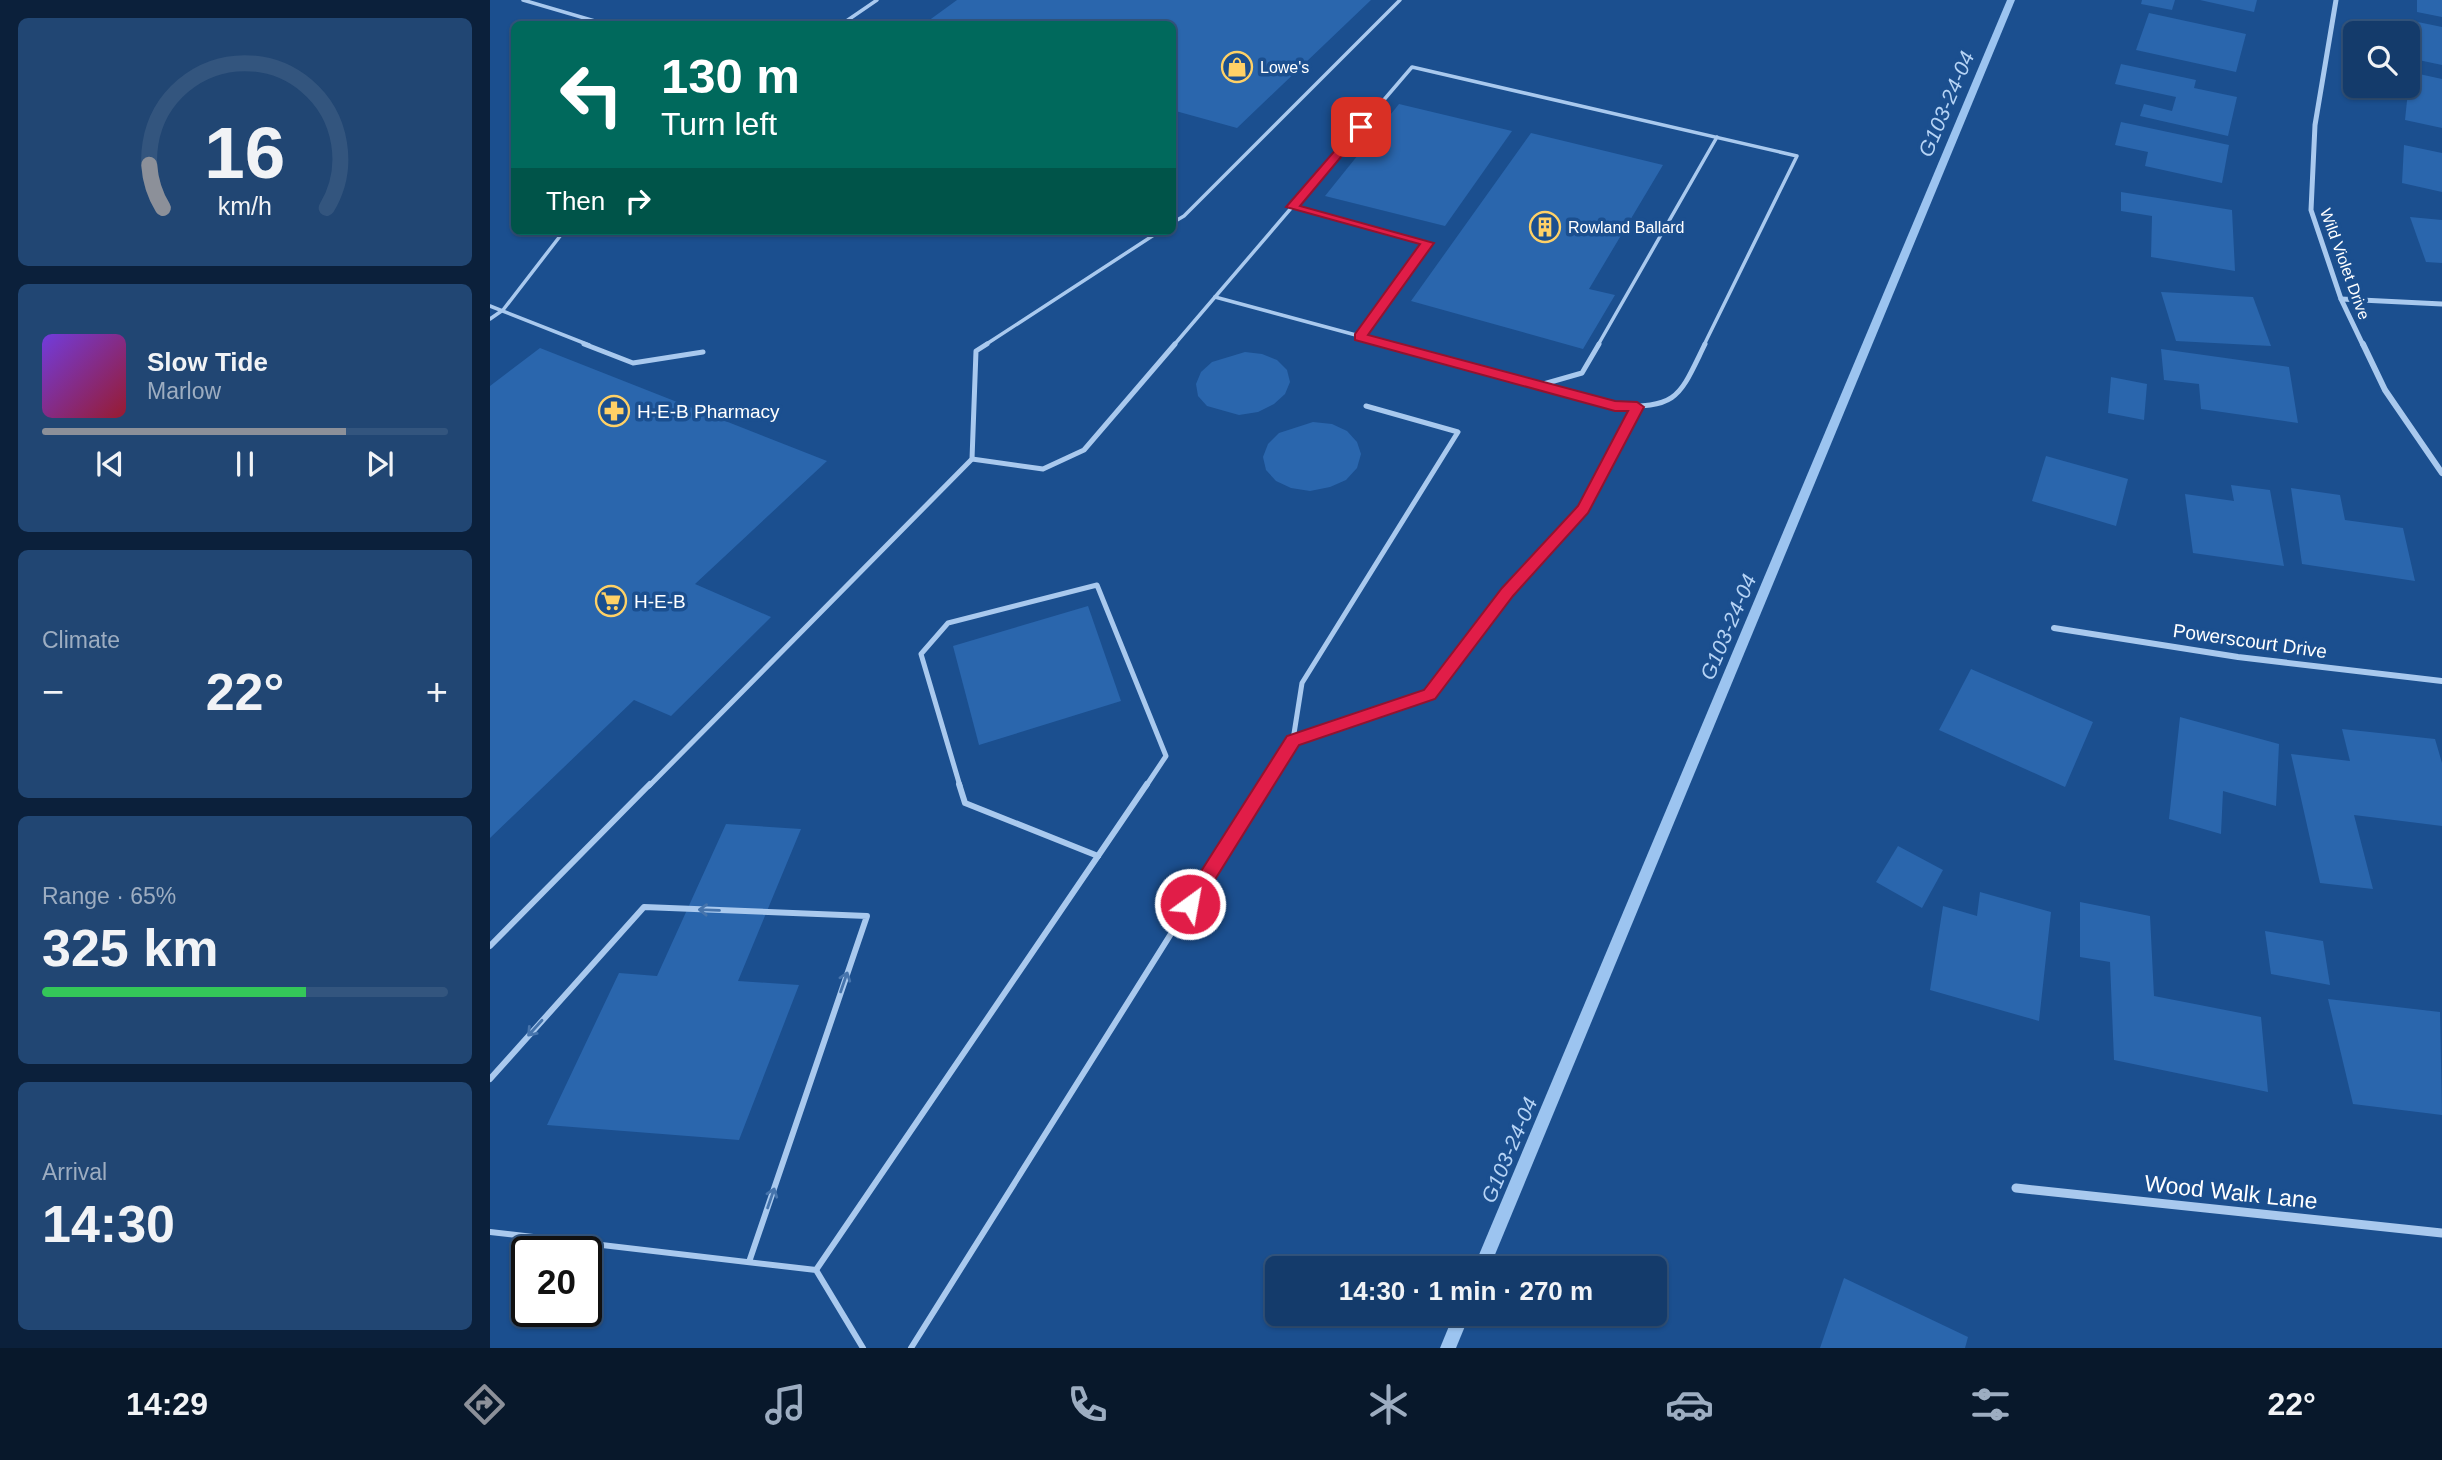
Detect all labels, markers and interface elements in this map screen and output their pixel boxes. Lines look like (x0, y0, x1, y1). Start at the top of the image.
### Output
map controls (2343, 21, 2420, 98)
button: search (2343, 21, 2420, 98)
water label: G103-24-04 (1914, 48, 1978, 160)
icon: left (546, 49, 637, 140)
text: 130 m (661, 49, 800, 103)
shop icon: Lowe's (1220, 50, 1254, 84)
place label: Lowe's (1260, 59, 1309, 76)
pin (1331, 97, 1391, 157)
text: Turn left (661, 106, 777, 142)
icon: arrive (1342, 108, 1380, 146)
text: 16 (205, 112, 285, 193)
icon: right (619, 182, 657, 220)
text: Then (546, 186, 605, 216)
text: km/h (218, 192, 272, 220)
street label: Wild Violet Drive (2317, 206, 2373, 322)
building icon: Rowland Ballard (1528, 210, 1562, 244)
place label: Rowland Ballard (1568, 219, 1685, 236)
text: Slow Tide (147, 347, 268, 377)
text: Marlow (147, 378, 221, 404)
pharmacy icon: H-E-B Pharmacy (597, 394, 631, 428)
place label: H-E-B Pharmacy (637, 401, 780, 422)
icon: previous (91, 445, 129, 483)
icon: pause (226, 445, 264, 483)
icon: next (361, 445, 399, 483)
water label: G103-24-04 (1696, 571, 1760, 683)
supermarket icon: H-E-B (594, 584, 628, 618)
place label: H-E-B (634, 591, 686, 612)
street label: Powerscourt Drive (2172, 620, 2328, 662)
text: Climate (42, 627, 120, 653)
text: 22° (206, 663, 284, 721)
text: − (42, 671, 64, 713)
text: + (426, 671, 448, 713)
position arrow (1153, 867, 1227, 941)
text: Range · 65% (42, 883, 176, 909)
one-way arrow (698, 903, 721, 916)
text: 325 km (42, 919, 218, 977)
one-way arrow (839, 972, 851, 994)
one-way arrow (527, 1019, 544, 1036)
water label: G103-24-04 (1477, 1094, 1541, 1206)
text: Arrival (42, 1159, 107, 1185)
street label: Wood Walk Lane (2143, 1170, 2319, 1214)
one-way arrow (766, 1187, 778, 1209)
text: 14:30 (42, 1195, 175, 1253)
speed limit sign: 20 (511, 1236, 602, 1327)
text: 14:30 · 1 min · 270 m (1339, 1276, 1593, 1306)
icon: directions (460, 1380, 509, 1429)
icon: music (761, 1380, 810, 1429)
icon: phone (1063, 1380, 1112, 1429)
icon: climate (1364, 1380, 1413, 1429)
icon: car (1665, 1380, 1714, 1429)
icon: filters (1966, 1380, 2015, 1429)
text: 14:29 (126, 1386, 208, 1422)
text: 22° (2267, 1386, 2316, 1422)

